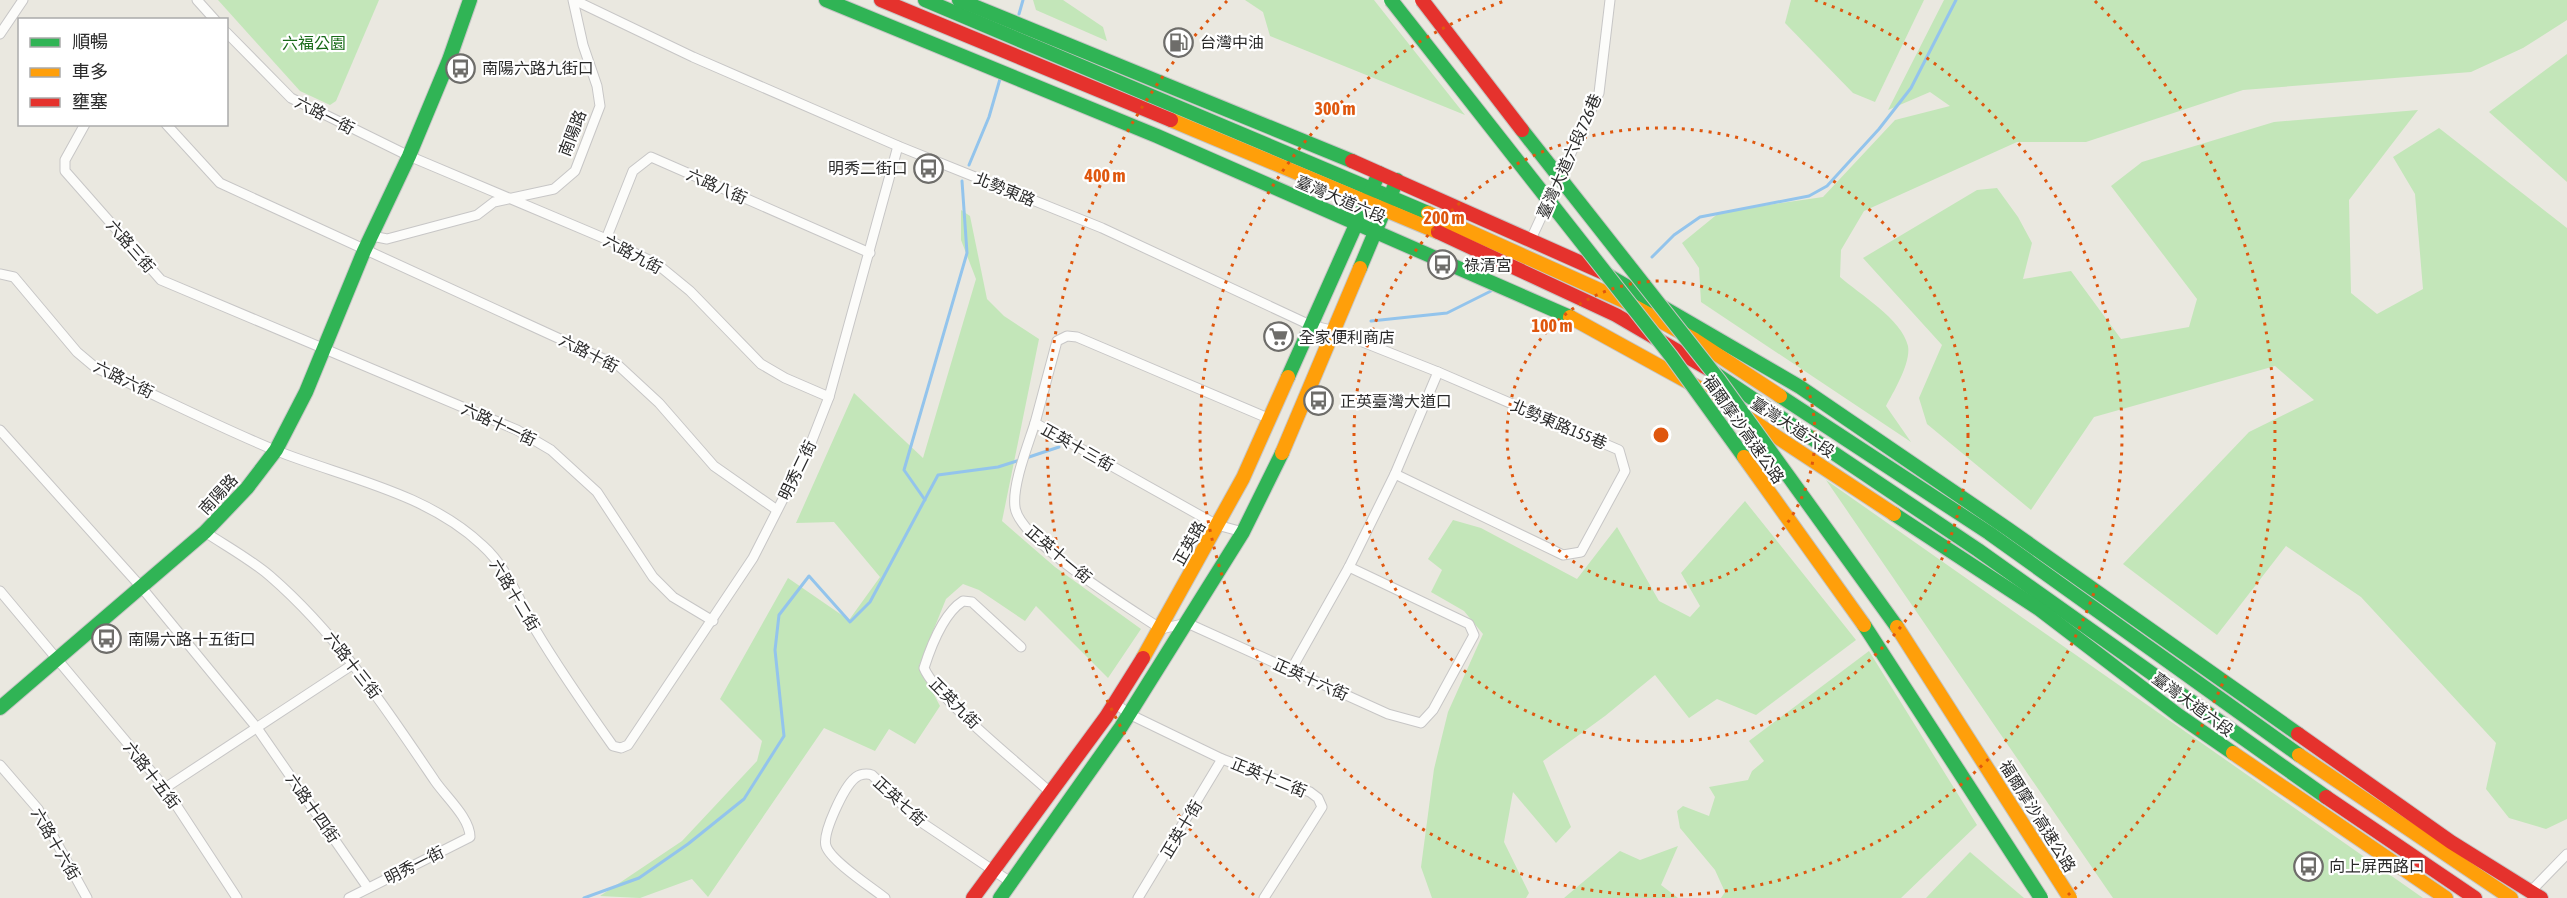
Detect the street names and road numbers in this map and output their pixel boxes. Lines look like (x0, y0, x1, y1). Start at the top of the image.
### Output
street label: 臺灣大道六段726巷 (1533, 91, 1605, 221)
street label: 六路一街 (292, 92, 358, 138)
street label: 南陽路 (555, 107, 589, 159)
street label: 六路八街 (684, 165, 750, 207)
street label: 北勢東路 (972, 169, 1038, 209)
street label: 臺灣大道六段 (1293, 172, 1389, 226)
street label: 六路三街 (103, 216, 159, 276)
street label: 六路九街 (601, 231, 665, 277)
street label: 六路十街 (556, 330, 622, 376)
street label: 六路六街 (91, 357, 157, 401)
street label: 福爾摩沙高速公路 (1700, 371, 1788, 487)
street label: 臺灣大道六段 (1748, 393, 1838, 461)
street label: 北勢東路155巷 (1508, 396, 1610, 452)
street label: 六路十一街 (459, 399, 539, 449)
street label: 正英十三街 (1039, 420, 1117, 474)
street label: 明秀二街 (775, 437, 819, 503)
street label: 南陽路 (195, 470, 241, 518)
street label: 正英路 (1169, 518, 1209, 568)
street label: 正英十一街 (1023, 521, 1095, 587)
street label: 六路十二街 (487, 556, 543, 634)
street label: 六路十三街 (321, 628, 385, 702)
street label: 正英十六街 (1271, 655, 1351, 703)
street label: 臺灣大道六段 (2149, 669, 2237, 739)
street label: 正英九街 (926, 674, 984, 732)
street label: 六路十五街 (120, 738, 184, 812)
street label: 正英十二街 (1229, 754, 1309, 800)
street label: 福爾摩沙高速公路 (1996, 757, 2080, 875)
street label: 六路十四街 (283, 770, 343, 846)
street label: 正英七街 (870, 773, 930, 829)
street label: 正英十街 (1157, 797, 1205, 861)
street label: 六路十六街 (28, 805, 84, 883)
street label: 明秀一街 (381, 842, 447, 888)

